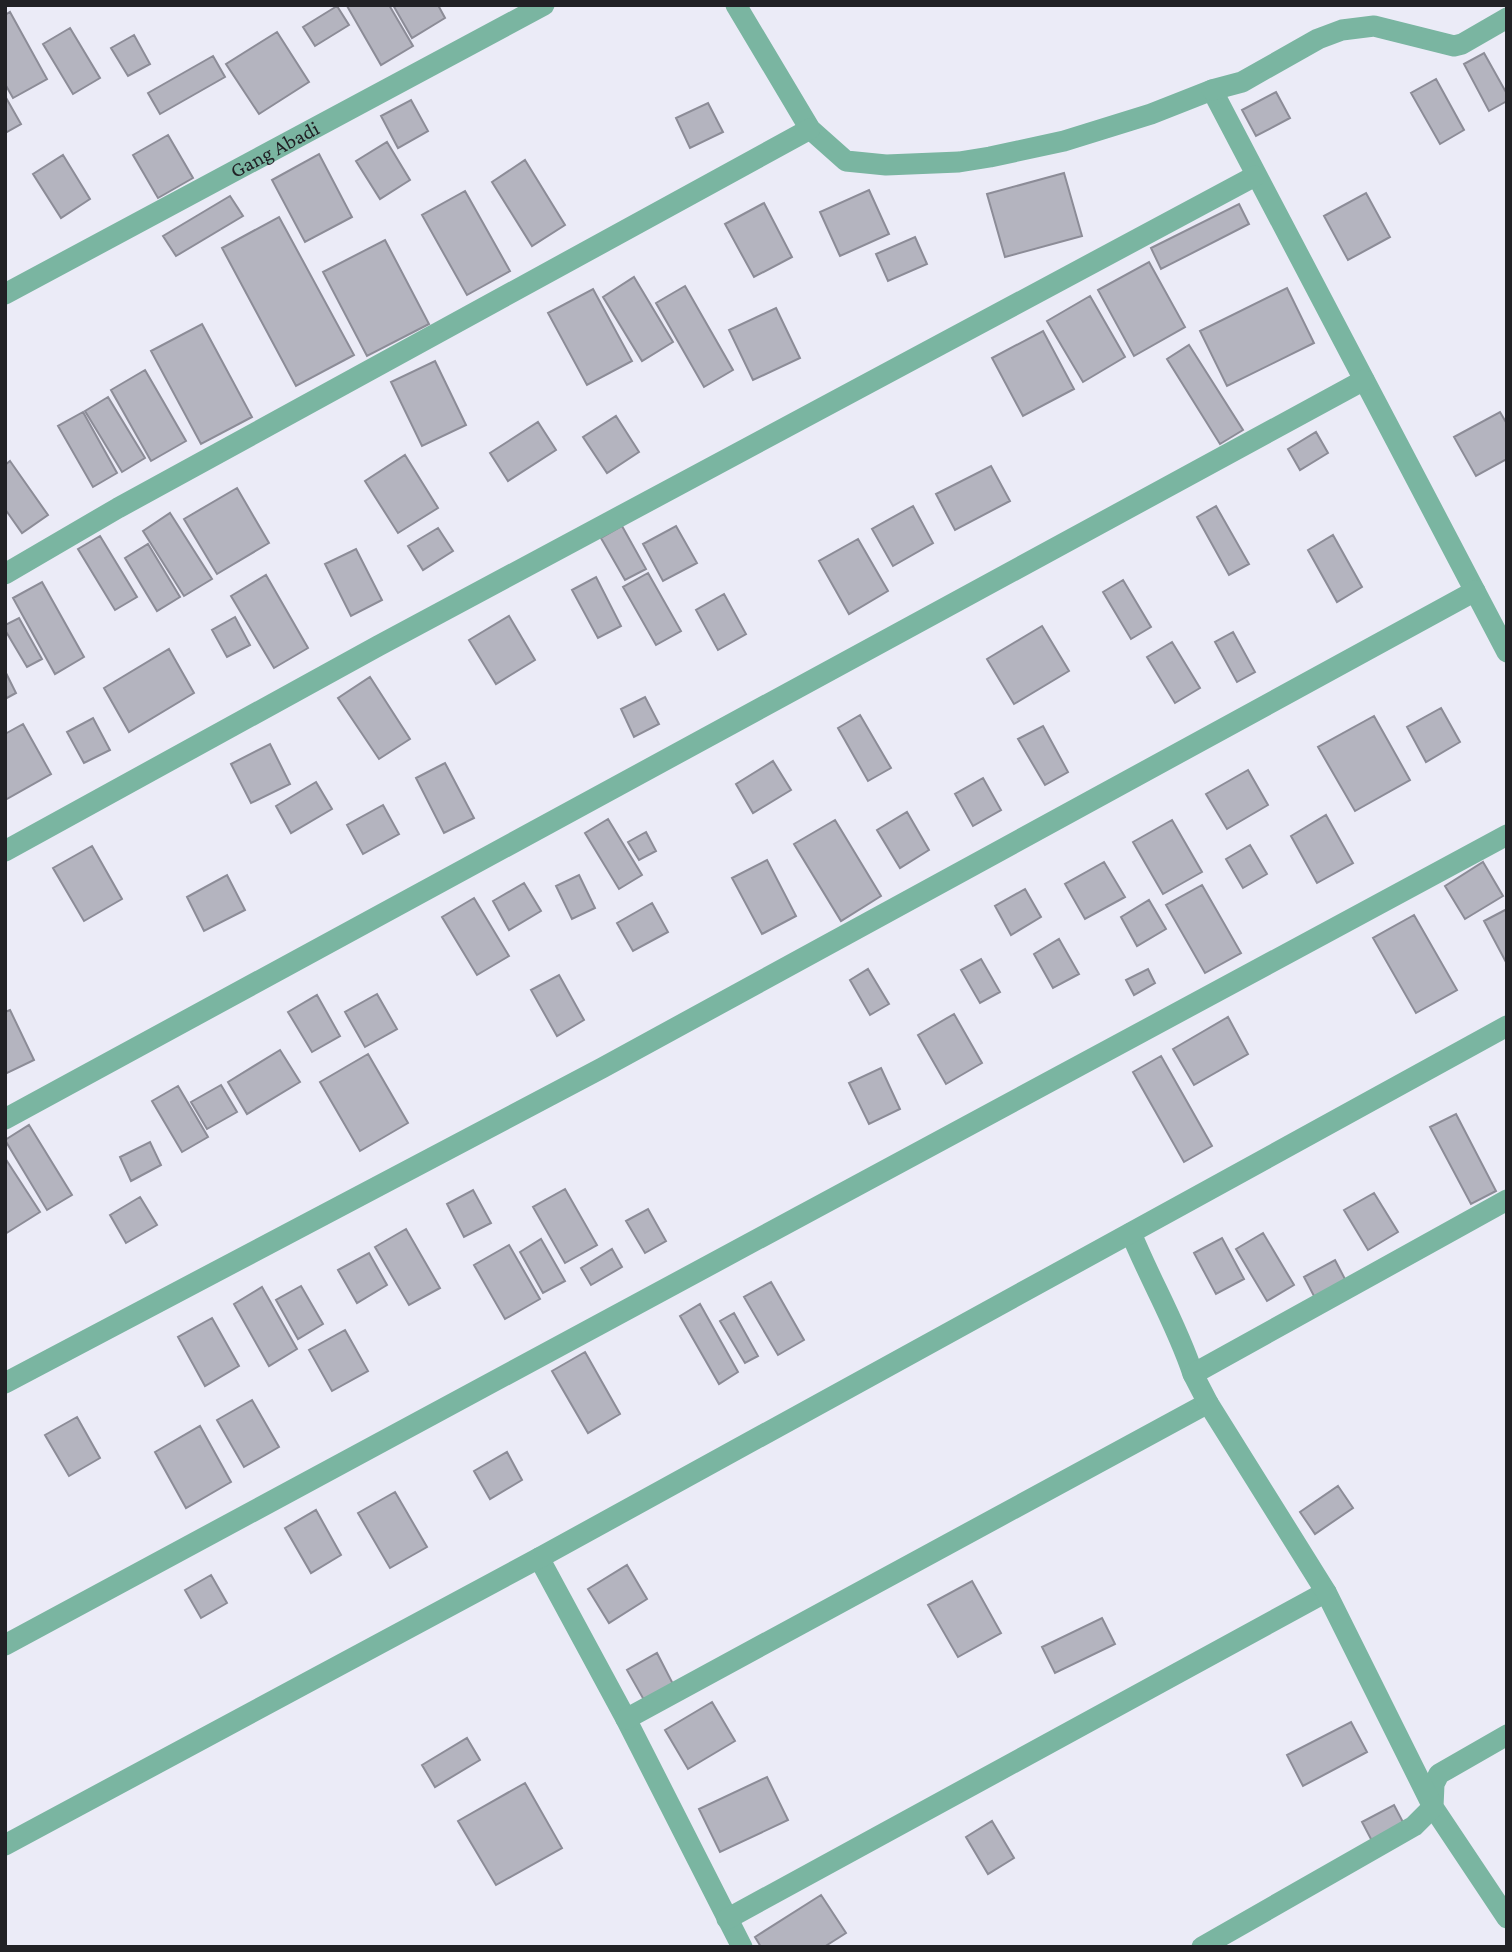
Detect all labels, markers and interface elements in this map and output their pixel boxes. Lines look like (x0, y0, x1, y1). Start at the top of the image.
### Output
street label: Gang Abadi (226, 116, 324, 183)

